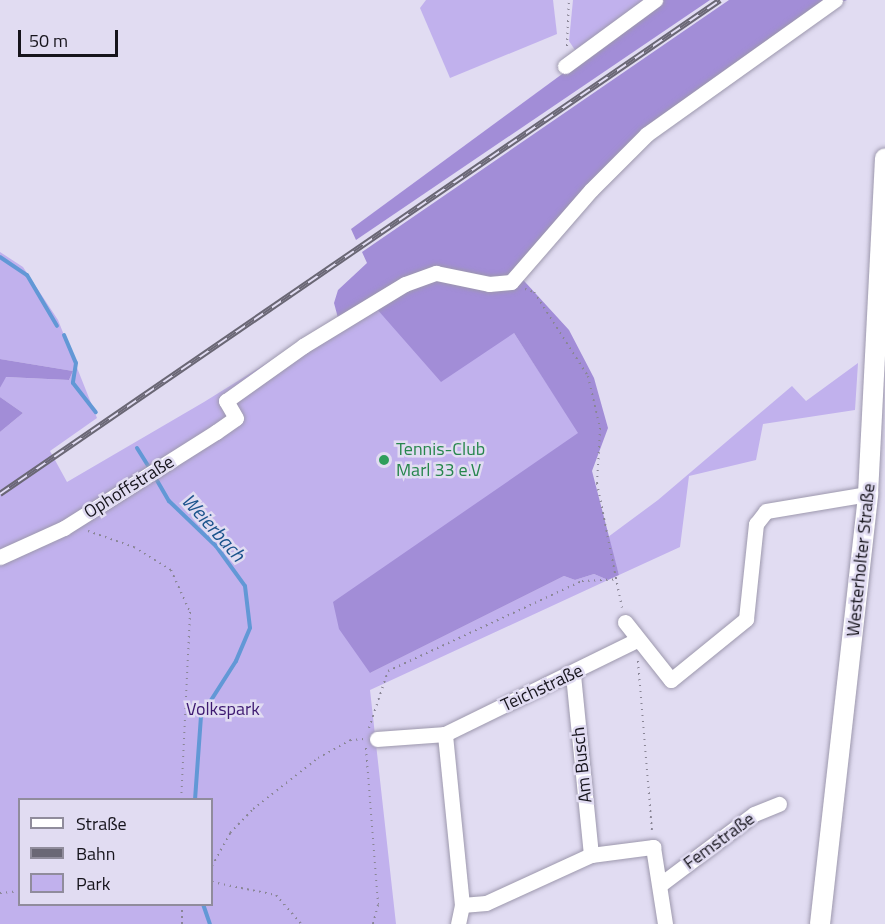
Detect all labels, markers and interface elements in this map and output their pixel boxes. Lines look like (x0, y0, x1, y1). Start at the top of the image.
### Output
scale bar (21, 18, 122, 56)
text: 50 m (29, 27, 68, 54)
place label: Tennis-Club Marl 33 e.V (396, 439, 485, 482)
street label: Ophoffstraße (80, 451, 178, 523)
marker: Tennis-Club Marl 33 e.V (377, 453, 391, 467)
street label: Westerholter Straße (842, 482, 880, 638)
water label: Weierbach (177, 488, 251, 566)
street label: Teichstraße (498, 660, 586, 716)
park label: Volkspark (186, 698, 260, 720)
street label: Am Busch (567, 726, 597, 804)
legend (18, 798, 213, 906)
street label: Femstraße (679, 808, 759, 874)
text: Straße (76, 810, 127, 837)
text: Bahn (76, 840, 115, 867)
text: Park (76, 870, 110, 897)

